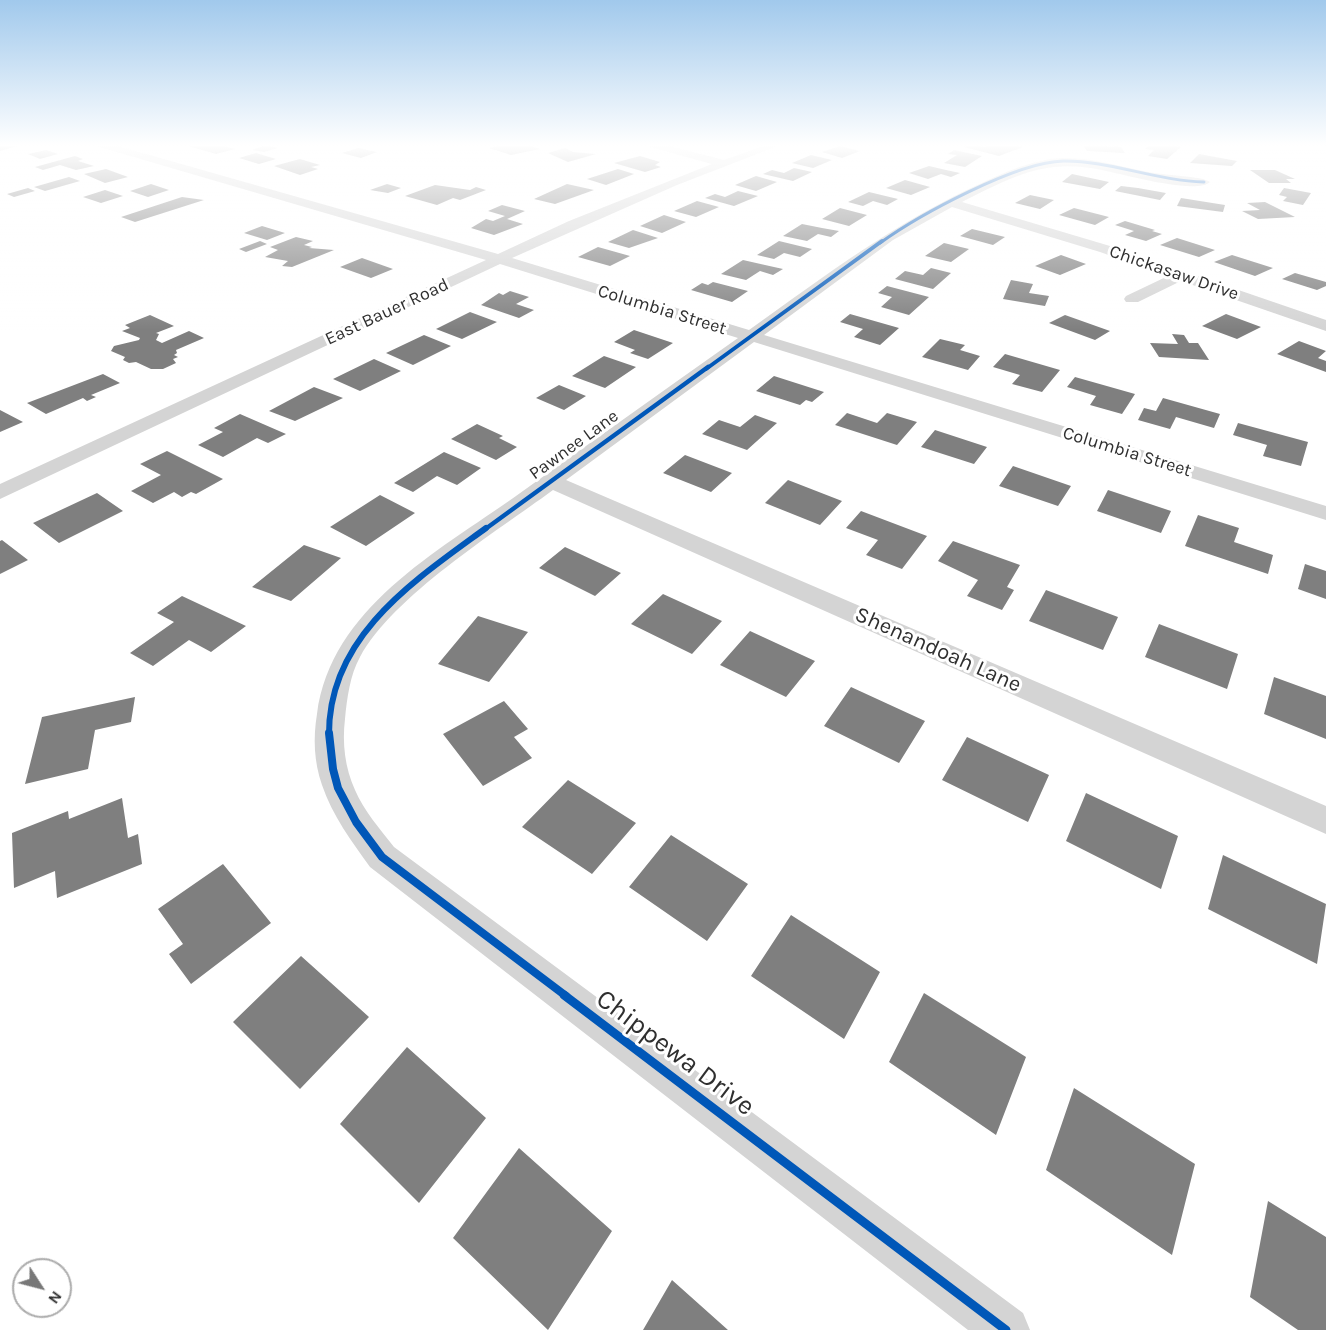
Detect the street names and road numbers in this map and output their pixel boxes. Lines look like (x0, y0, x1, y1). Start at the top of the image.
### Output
street label: Chickasaw Drive (1107, 241, 1241, 305)
street label: East Bauer Road (322, 274, 452, 350)
street label: Columbia Street (595, 280, 729, 340)
street label: Pawnee Lane (525, 405, 623, 485)
street label: Columbia Street (1060, 422, 1194, 482)
street label: Shenandoah Lane (851, 602, 1025, 698)
street label: Chippewa Drive (589, 983, 761, 1123)

